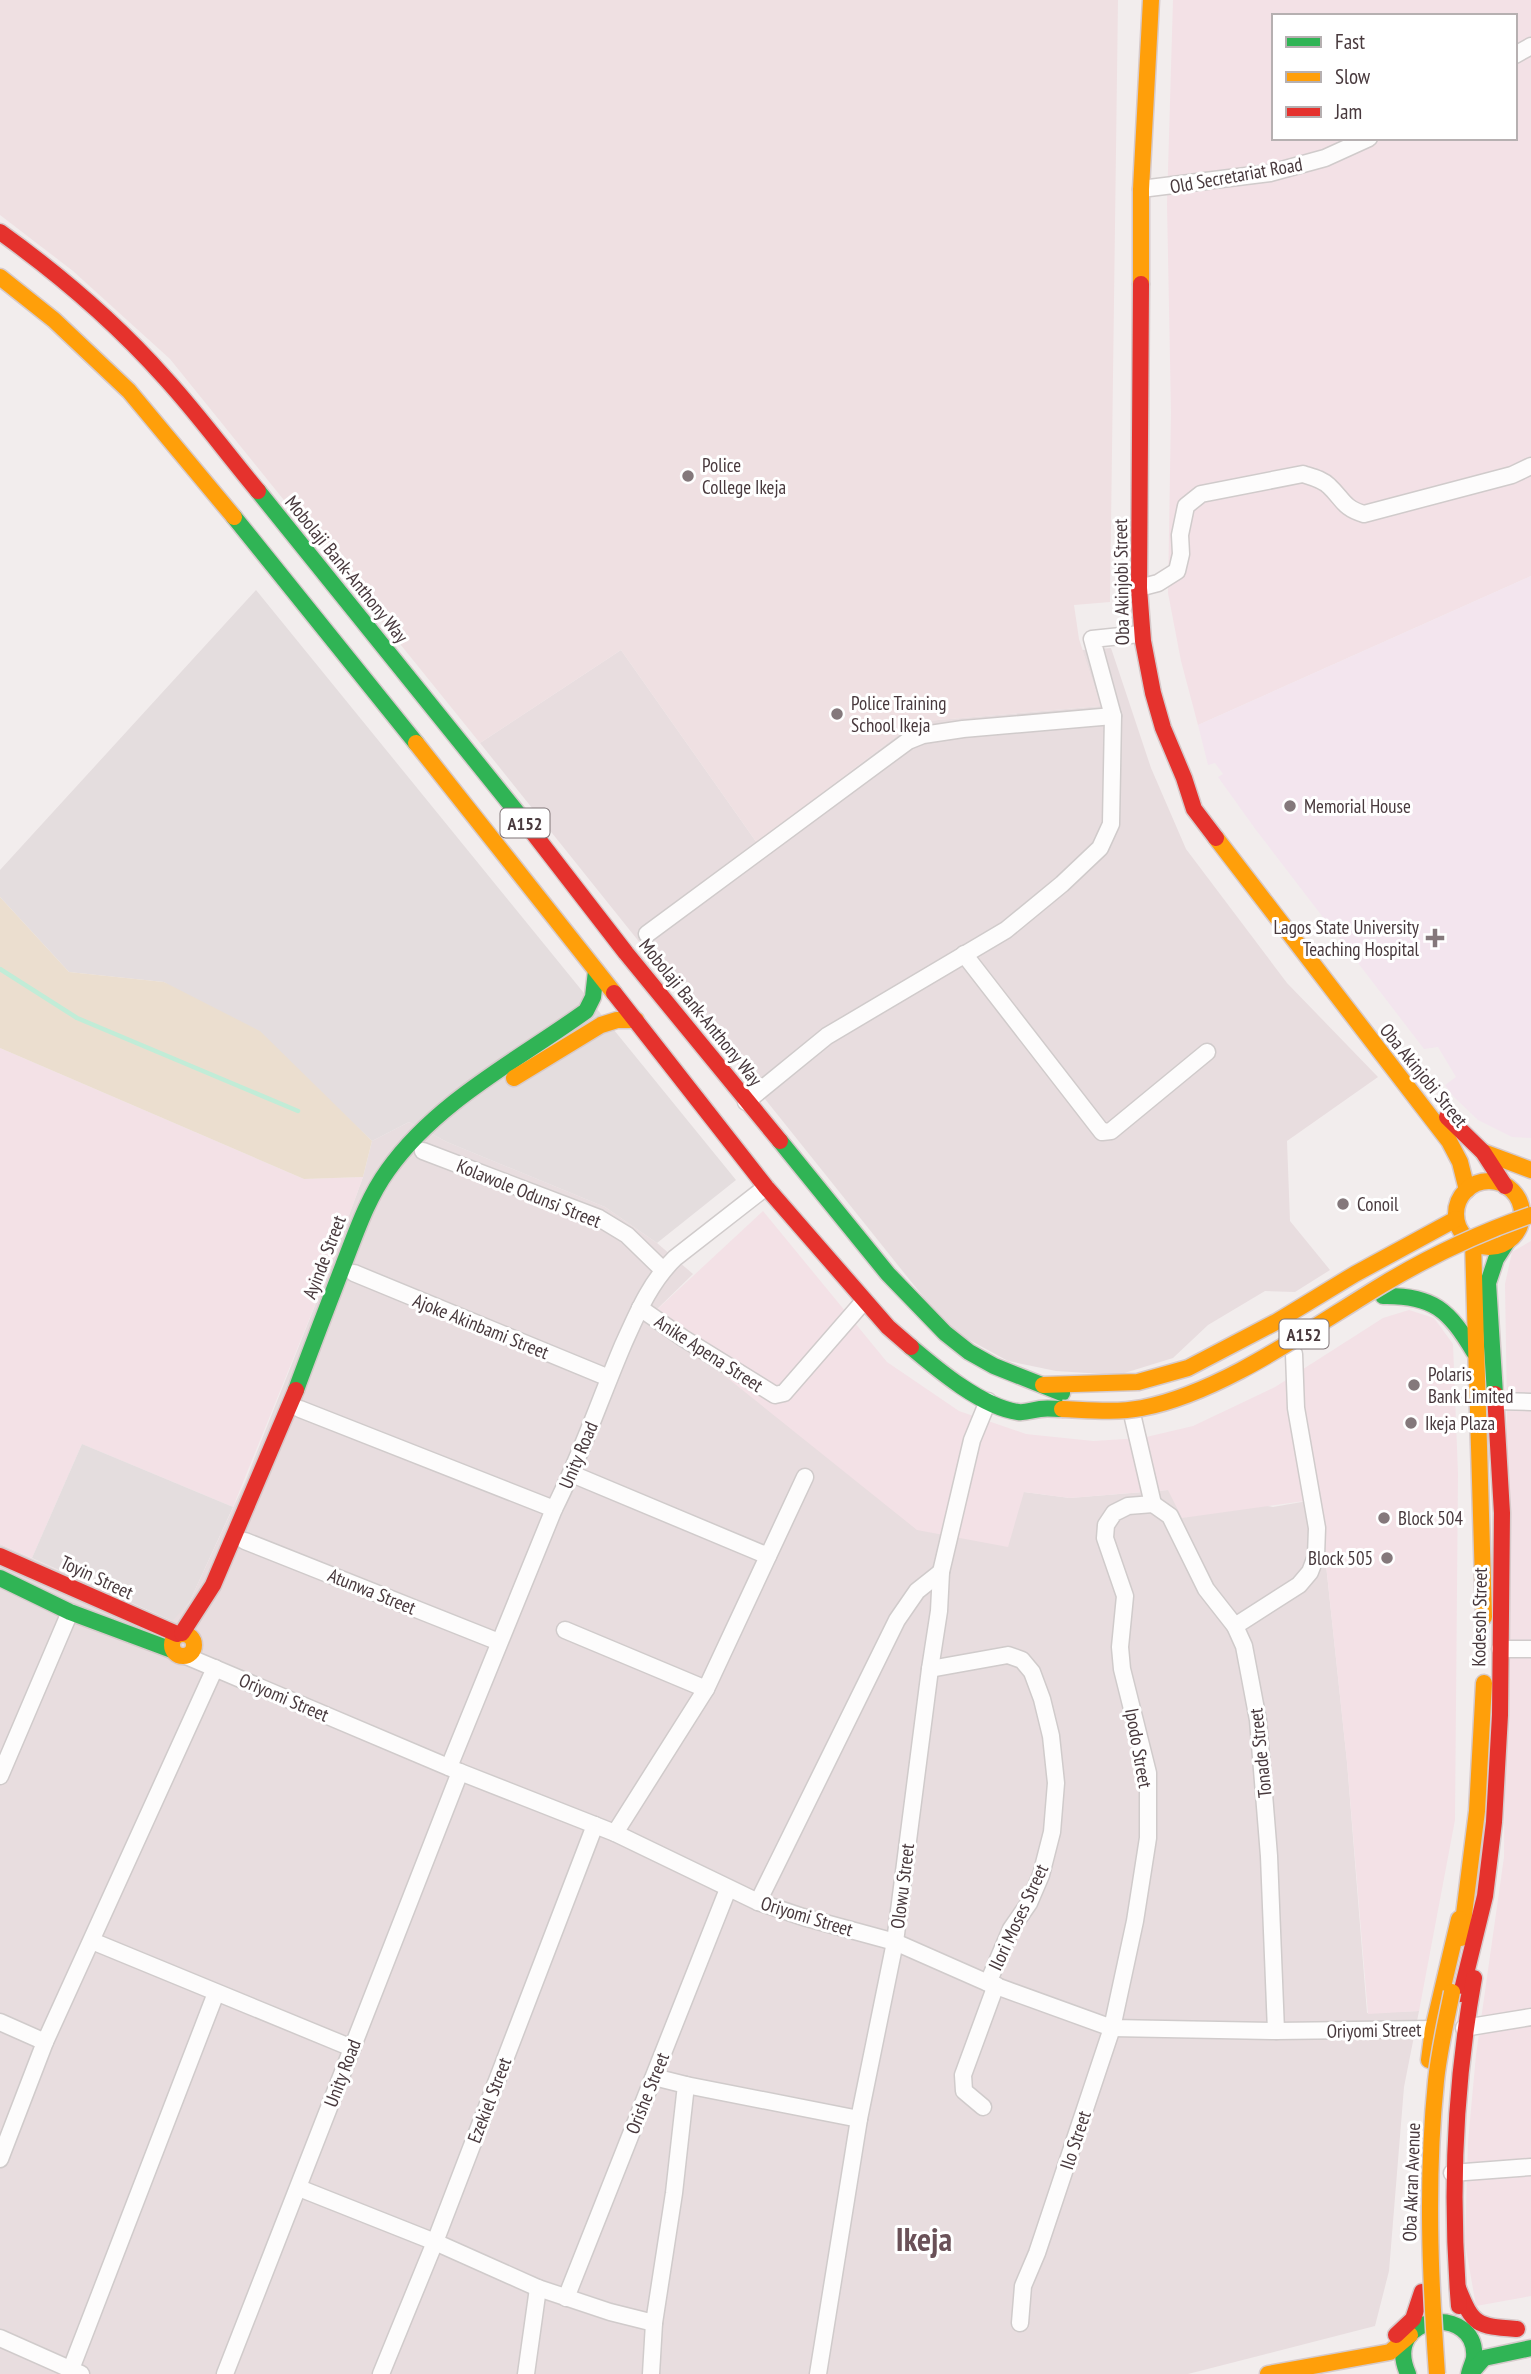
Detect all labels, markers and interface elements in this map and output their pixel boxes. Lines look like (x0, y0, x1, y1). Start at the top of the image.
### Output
legend (1272, 14, 1517, 140)
text: Fast (1335, 28, 1365, 55)
text: Slow (1335, 63, 1371, 90)
text: Jam (1334, 98, 1362, 125)
street label: Old Secretariat Road (1168, 152, 1304, 198)
place label: Police College Ikeja (702, 453, 786, 499)
marker: Police College Ikeja (680, 468, 696, 484)
street label: Mobolaji Bank-Anthony Way (280, 490, 414, 648)
street label: Oba Akinjobi Street (1108, 518, 1134, 646)
place label: Police Training School Ikeja (851, 691, 946, 737)
marker: Police Training School Ikeja (829, 706, 845, 722)
place label: Memorial House (1304, 794, 1411, 818)
marker: Memorial House (1282, 798, 1298, 814)
road number: A152 (500, 808, 550, 838)
place label: Lagos State University Teaching Hospital (1273, 915, 1420, 961)
marker: Lagos State University Teaching Hospital (1425, 928, 1445, 948)
street label: Mobolaji Bank-Anthony Way (634, 933, 768, 1091)
street label: Oba Akinjobi Street (1375, 1018, 1474, 1132)
street label: Kolawole Odunsi Street (453, 1153, 605, 1233)
place label: Conoil (1357, 1192, 1399, 1216)
marker: Conoil (1335, 1196, 1351, 1212)
street label: Ayinde Street (297, 1211, 351, 1302)
street label: Ajoke Akinbami Street (410, 1288, 553, 1364)
street label: Anike Apena Street (650, 1309, 768, 1397)
road number: A152 (1280, 1320, 1328, 1349)
place label: Polaris Bank Limited (1428, 1362, 1513, 1408)
marker: Polaris Bank Limited (1406, 1377, 1422, 1393)
place label: Ikeja Plaza (1425, 1411, 1495, 1435)
marker: Ikeja Plaza (1403, 1415, 1419, 1431)
street label: Unity Road (553, 1418, 603, 1492)
place label: Block 504 (1398, 1506, 1463, 1530)
marker: Block 504 (1376, 1510, 1392, 1526)
place label: Block 505 (1308, 1546, 1373, 1570)
street label: Toyin Street (57, 1550, 138, 1605)
marker: Block 505 (1379, 1550, 1395, 1566)
street label: Atunwa Street (325, 1563, 420, 1620)
street label: Kodesoh Street (1466, 1566, 1492, 1667)
street label: Oriyomi Street (236, 1667, 333, 1727)
street label: Ipodo Street (1120, 1706, 1158, 1791)
street label: Tonade Street (1243, 1706, 1277, 1799)
street label: Olowu Street (885, 1841, 919, 1930)
street label: Ilori Moses Street (983, 1859, 1053, 1974)
street label: Oriyomi Street (758, 1891, 857, 1942)
street label: Oriyomi Street (1326, 2017, 1422, 2043)
street label: Unity Road (318, 2036, 366, 2110)
street label: Orishe Street (620, 2048, 674, 2137)
street label: Ezekiel Street (462, 2053, 517, 2146)
street label: Ilo Street (1054, 2107, 1096, 2172)
street label: Oba Akran Avenue (1397, 2122, 1425, 2242)
district label: Ikeja (896, 2217, 952, 2260)

